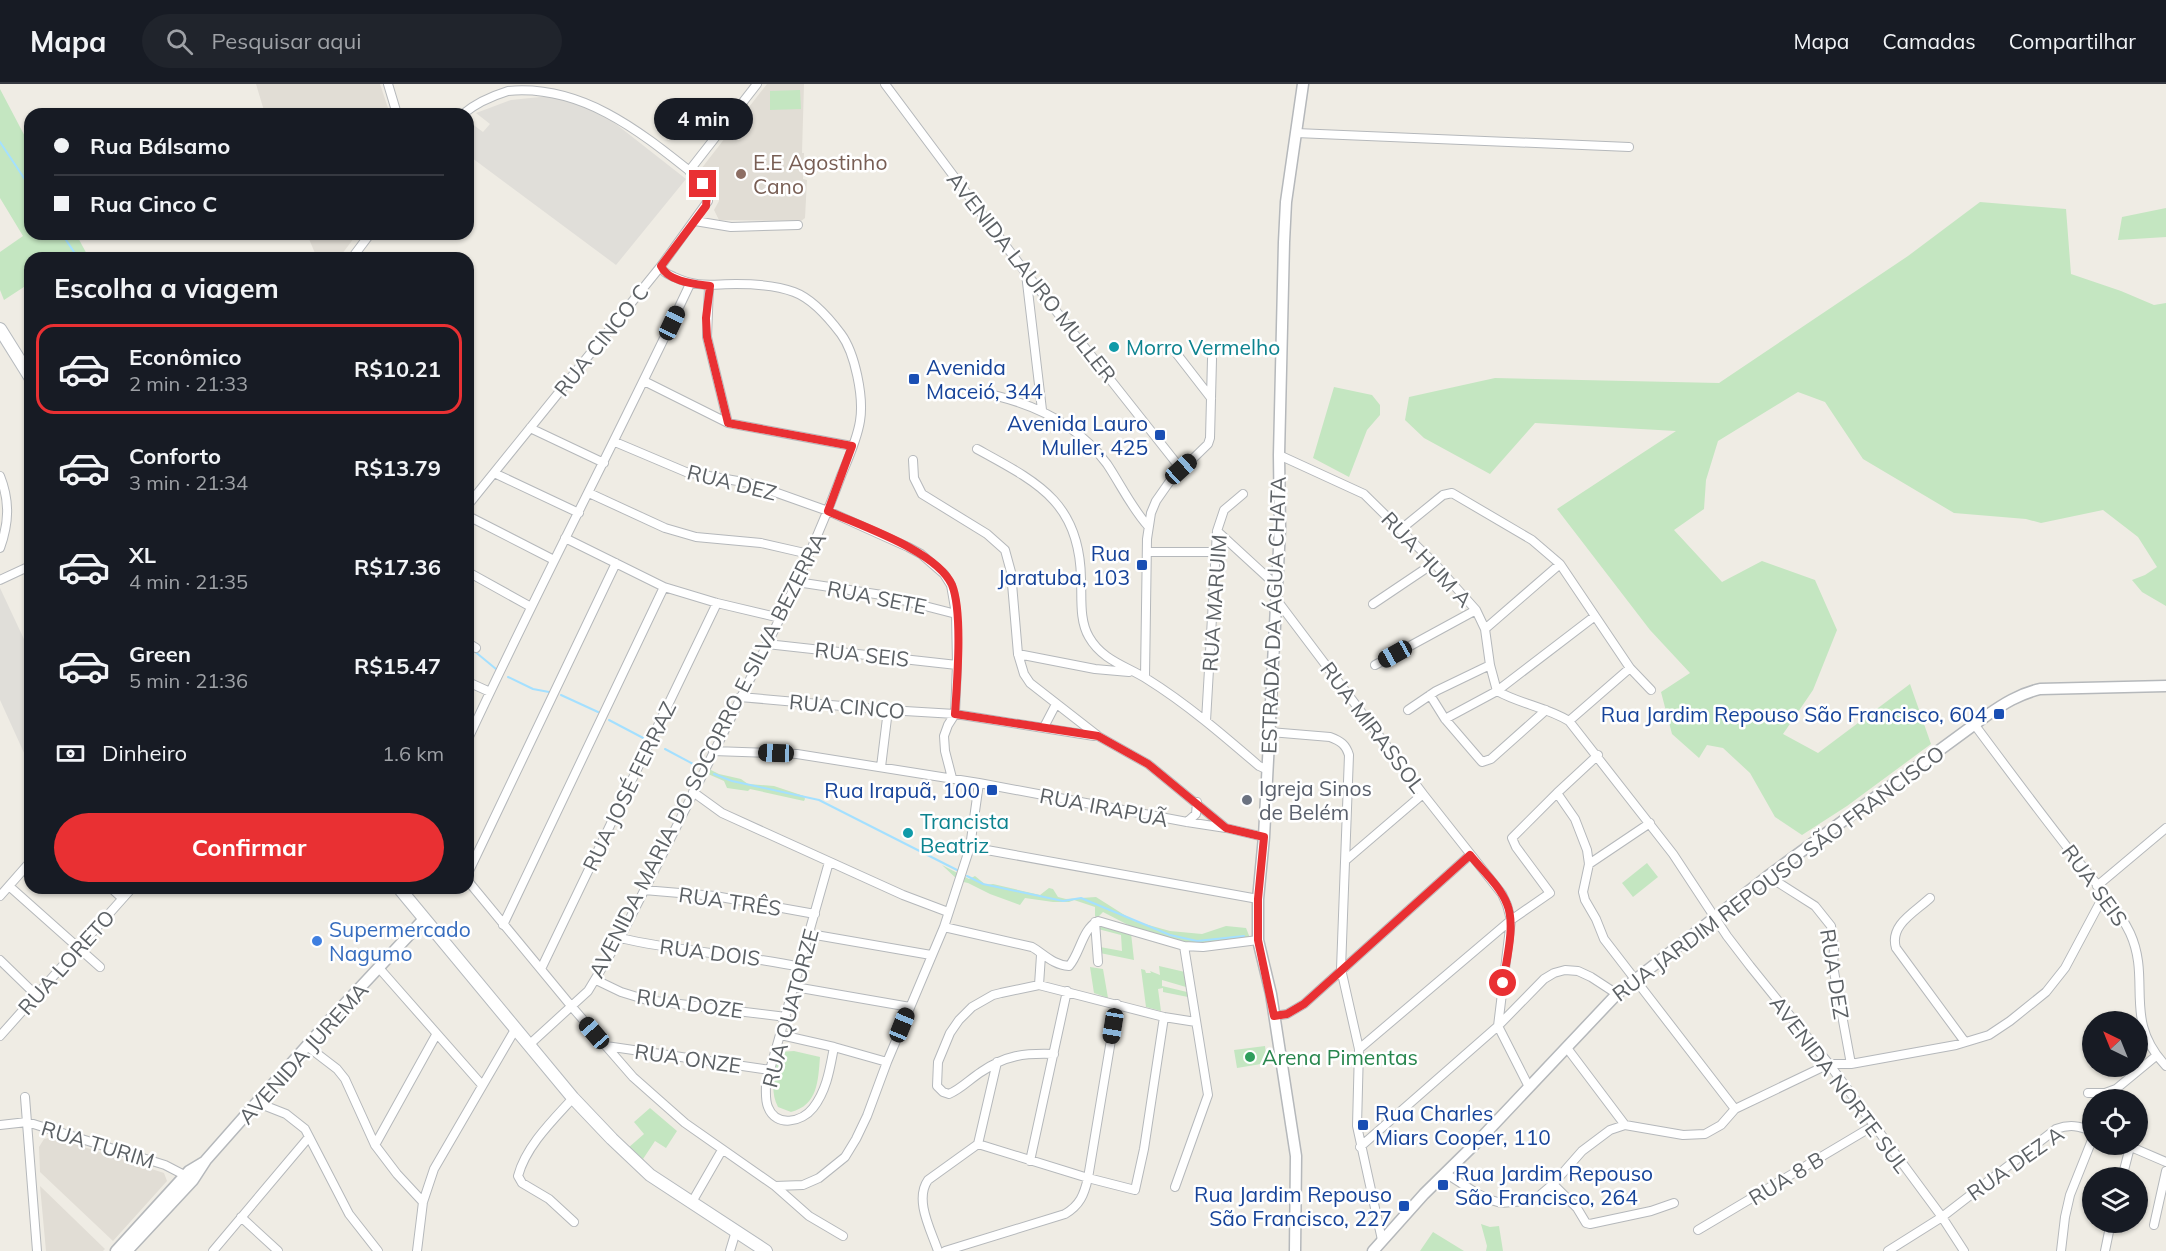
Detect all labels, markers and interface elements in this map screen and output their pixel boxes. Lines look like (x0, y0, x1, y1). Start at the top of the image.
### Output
search box (142, 14, 562, 68)
text: Mapa (30, 24, 106, 59)
icon: search (163, 25, 196, 58)
text: Pesquisar aqui (211, 27, 361, 55)
text: Mapa (1794, 28, 1849, 54)
text: Camadas (1882, 28, 1976, 54)
text: Compartilhar (2009, 28, 2136, 54)
callout: 4 min (654, 97, 752, 139)
text: 4 min (677, 106, 730, 131)
text: Rua Bálsamo (90, 132, 230, 160)
place label: E.E Agostinho Cano (753, 149, 887, 199)
marker: E.E Agostinho Cano (734, 167, 748, 181)
street label: AVENIDA LAURO MULLER (942, 167, 1122, 387)
route end (689, 170, 716, 197)
text: Rua Cinco C (90, 190, 217, 218)
text: Escolha a viagem (54, 271, 279, 305)
street label: RUA CINCO C (548, 279, 654, 401)
car (656, 303, 688, 343)
place label: Morro Vermelho (1126, 334, 1280, 360)
marker: Morro Vermelho (1107, 340, 1121, 354)
icon: car (57, 342, 111, 396)
text: Econômico (129, 343, 242, 371)
place label: Avenida Maceió, 344 (926, 354, 1043, 404)
text: R$10.21 (354, 355, 441, 383)
text: 2 min · 21:33 (129, 371, 248, 396)
marker: Avenida Maceió, 344 (907, 372, 921, 386)
place label: Avenida Lauro Muller, 425 (1007, 410, 1148, 460)
marker: Avenida Lauro Muller, 425 (1153, 428, 1167, 442)
icon: car (57, 441, 111, 495)
text: Conforto (129, 442, 221, 470)
car (1162, 450, 1200, 488)
text: R$13.79 (354, 454, 441, 482)
street label: RUA DEZ (685, 458, 779, 506)
text: 3 min · 21:34 (129, 470, 248, 495)
street label: ESTRADA DA ÁGUA CHATA (1255, 475, 1291, 754)
street label: RUA HUM A (1376, 506, 1478, 613)
street label: AVENIDA MARIA DO SOCORRO E SILVA BEZERRA (583, 527, 832, 982)
street label: RUA MARUIM (1196, 534, 1232, 672)
icon: car (57, 540, 111, 594)
place label: Rua Jaratuba, 103 (998, 540, 1130, 590)
text: XL (129, 541, 156, 569)
text: R$17.36 (354, 553, 441, 581)
marker: Rua Jaratuba, 103 (1135, 558, 1149, 572)
text: 4 min · 21:35 (129, 569, 248, 594)
street label: RUA SETE (825, 575, 929, 619)
street label: RUA SEIS (814, 636, 910, 672)
car (1375, 637, 1415, 671)
icon: car (57, 639, 111, 693)
text: Green (129, 640, 191, 668)
text: R$15.47 (354, 652, 441, 680)
street label: RUA MIRASSOL (1315, 656, 1431, 798)
text: 5 min · 21:36 (129, 668, 248, 693)
street label: RUA CINCO (788, 688, 906, 724)
street label: RUA JOSÉ FERRAZ (577, 697, 681, 875)
place label: Rua Jardim Repouso São Francisco, 604 (1601, 701, 1987, 727)
marker: Rua Jardim Repouso São Francisco, 604 (1992, 707, 2006, 721)
icon: cash (54, 737, 87, 770)
text: Dinheiro (102, 739, 187, 767)
street label: RUA JARDIM REPOUSO SÃO FRANCISCO (1607, 740, 1949, 1006)
text: 1.6 km (382, 741, 444, 766)
car (758, 743, 794, 763)
place label: Igreja Sinos de Belém (1259, 775, 1372, 825)
place label: Rua Irapuã, 100 (824, 777, 980, 803)
street label: RUA IRAPUÃ (1038, 782, 1171, 832)
marker: Rua Irapuã, 100 (985, 783, 999, 797)
marker: Igreja Sinos de Belém (1240, 793, 1254, 807)
place label: Trancista Beatriz (920, 808, 1009, 858)
button: Confirmar (54, 813, 444, 882)
marker: Trancista Beatriz (901, 826, 915, 840)
street label: RUA SEIS (2057, 839, 2133, 931)
street label: RUA TRÊS (677, 881, 783, 921)
street label: RUA LORETO (12, 904, 120, 1020)
place label: Supermercado Nagumo (329, 916, 471, 966)
street label: RUA QUATORZE (756, 926, 824, 1090)
street label: RUA DEZ (1815, 927, 1855, 1021)
street label: RUA DOIS (658, 933, 762, 971)
marker: Supermercado Nagumo (310, 934, 324, 948)
route start (1489, 969, 1516, 996)
street label: AVENIDA JUREMA (233, 977, 374, 1129)
street label: RUA DOZE (635, 983, 745, 1023)
street label: AVENIDA NORTE SUL (1765, 990, 1915, 1178)
car (887, 1005, 917, 1045)
car (1101, 1007, 1125, 1045)
north arrow (2082, 1011, 2148, 1077)
map controls (2082, 1011, 2148, 1233)
car (575, 1014, 613, 1052)
street label: RUA ONZE (633, 1038, 743, 1078)
place label: Arena Pimentas (1262, 1044, 1418, 1070)
marker: Arena Pimentas (1243, 1050, 1257, 1064)
button: locate (2082, 1089, 2148, 1155)
place label: Rua Charles Miars Cooper, 110 (1375, 1100, 1551, 1150)
street label: RUA TURIM (38, 1115, 158, 1173)
marker: Rua Charles Miars Cooper, 110 (1356, 1118, 1370, 1132)
street label: RUA DEZ A (1962, 1120, 2069, 1206)
street label: RUA 8 B (1744, 1145, 1828, 1211)
place label: Rua Jardim Repouso São Francisco, 264 (1455, 1160, 1653, 1210)
button: layers (2082, 1167, 2148, 1233)
marker: Rua Jardim Repouso São Francisco, 264 (1436, 1178, 1450, 1192)
place label: Rua Jardim Repouso São Francisco, 227 (1194, 1181, 1392, 1231)
marker: Rua Jardim Repouso São Francisco, 227 (1397, 1199, 1411, 1213)

